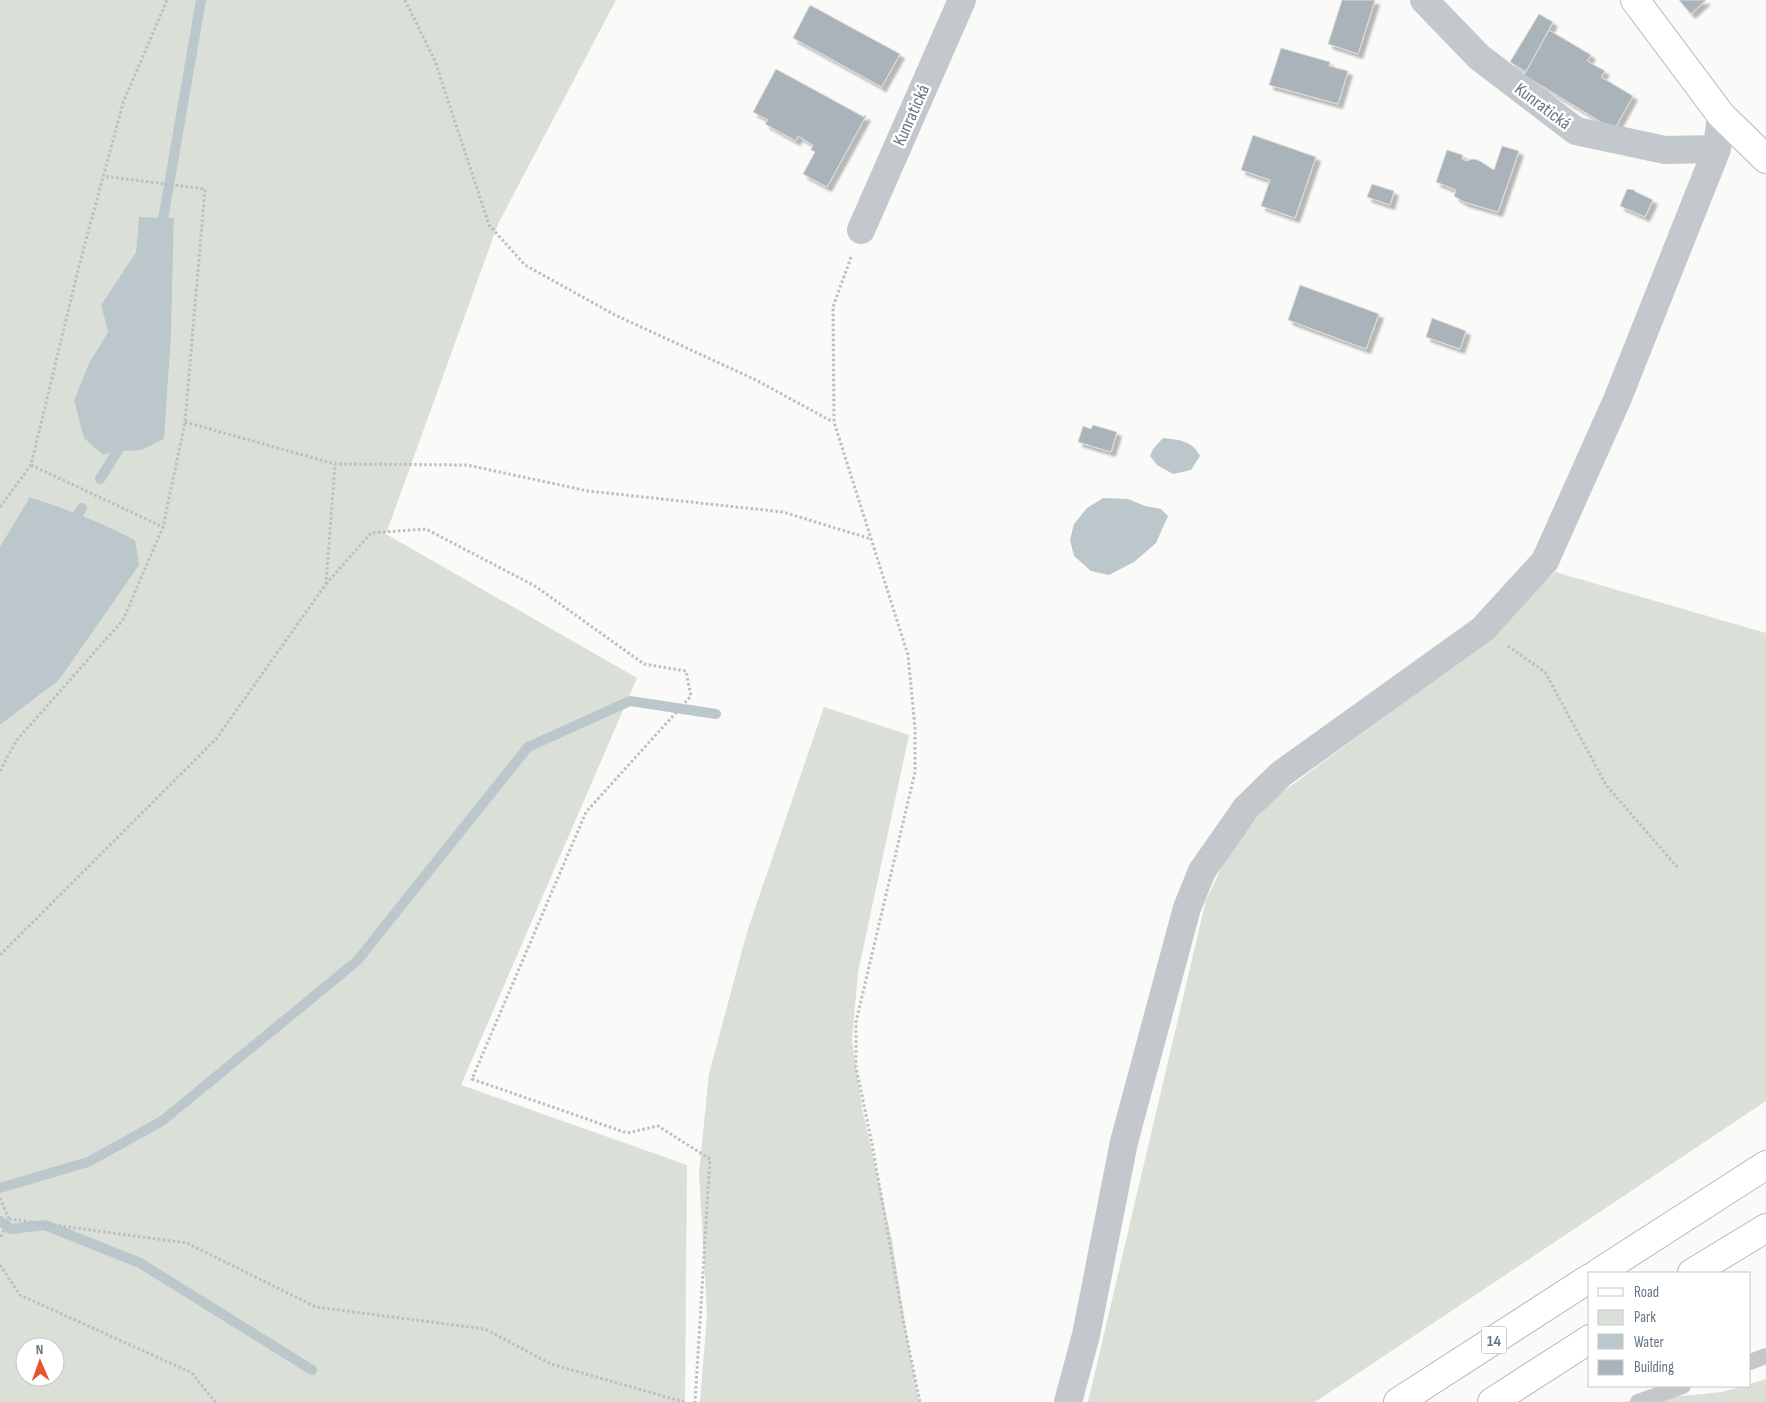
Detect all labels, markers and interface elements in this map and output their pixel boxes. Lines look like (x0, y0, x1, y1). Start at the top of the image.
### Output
street label: Kunratická (1510, 79, 1575, 134)
street label: Kunratická (889, 81, 934, 149)
legend (1588, 1272, 1751, 1387)
text: Road (1634, 1283, 1659, 1302)
text: Park (1634, 1308, 1656, 1327)
road number: 14 (1482, 1326, 1506, 1354)
text: Water (1634, 1333, 1665, 1352)
north arrow (15, 1337, 65, 1387)
text: N (36, 1341, 44, 1358)
text: Building (1634, 1358, 1674, 1377)

